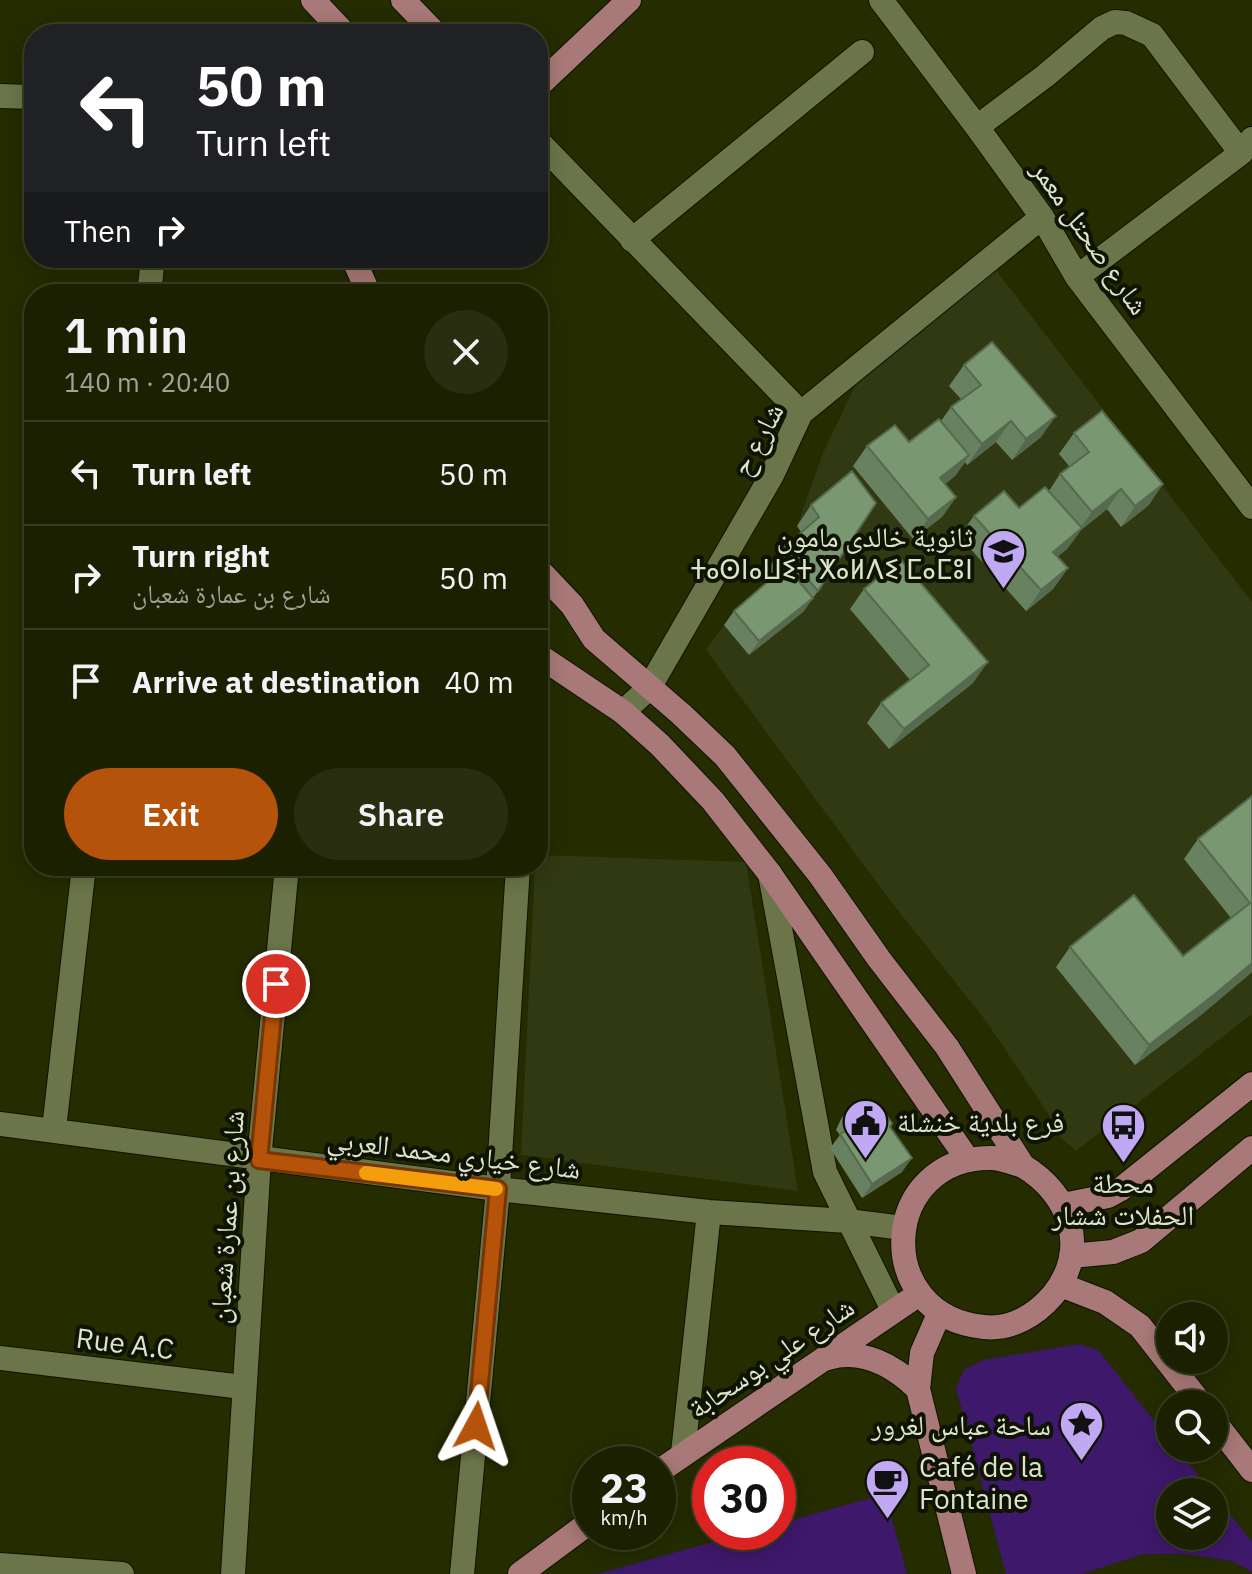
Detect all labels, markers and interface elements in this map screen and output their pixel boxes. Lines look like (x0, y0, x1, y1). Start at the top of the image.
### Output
text: 50 m (196, 49, 326, 121)
icon: left (64, 56, 168, 160)
text: Turn left (196, 119, 331, 166)
street label: شارع صحتل معمر (1023, 151, 1158, 322)
icon: right (148, 208, 192, 252)
text: Then (64, 211, 132, 250)
text: 1 min (64, 304, 188, 366)
button: close (424, 310, 508, 394)
text: 140 m · 20:40 (64, 365, 230, 399)
street label: شارع ح (722, 396, 792, 482)
icon: left (64, 451, 108, 495)
text: Turn left (132, 454, 251, 493)
text: 50 m (439, 454, 508, 493)
place label: ثانوية خالدي مامون ⵜⴰⵙⵏⴰⵡⵉⵜ ⵅⴰⵍⴷⵉ ⵎⴰⵎⵓⵏ (691, 518, 973, 587)
school or university icon: ثانوية خالدي مامون ⵜⴰⵙⵏⴰⵡⵉⵜ ⵅⴰⵍⴷⵉ ⵎⴰⵎⵓⵏ (980, 528, 1028, 591)
text: Turn right (132, 536, 270, 575)
icon: right (64, 555, 108, 599)
text: 50 m (439, 558, 508, 597)
text: شارع بن عمارة شعبان (132, 576, 331, 610)
icon: arrive (64, 659, 108, 703)
text: Arrive at destination (132, 662, 420, 701)
text: 40 m (444, 662, 514, 701)
button: Exit (64, 768, 278, 860)
button: Share (294, 768, 508, 860)
pin (242, 950, 310, 1018)
icon: arrive (254, 962, 298, 1006)
public building icon: فرع بلدية خنشلة (842, 1097, 890, 1160)
bus stop icon: محطة الحفلات ششار (1099, 1101, 1147, 1164)
place label: فرع بلدية خنشلة (897, 1103, 1064, 1140)
street label: شارع بن عمارة شعبان (200, 1109, 252, 1325)
street label: شارع خياري محمد العربي (325, 1119, 583, 1192)
place label: محطة الحفلات ششار (1051, 1164, 1194, 1233)
street label: شارع علي بوسحابة (681, 1288, 864, 1430)
map controls (1156, 1302, 1228, 1550)
button: sound (1156, 1302, 1228, 1374)
street label: Rue A.C (74, 1319, 176, 1367)
position arrow (434, 1384, 518, 1468)
button: search (1156, 1390, 1228, 1462)
place icon: ساحة عباس لغرور (1058, 1400, 1106, 1463)
place label: ساحة عباس لغرور (870, 1406, 1051, 1443)
speed limit sign: 30 (692, 1446, 796, 1550)
place label: Café de la Fontaine (919, 1448, 1043, 1517)
cafe icon: Café de la Fontaine (864, 1458, 912, 1521)
text: 23 (600, 1462, 648, 1514)
button: layers (1156, 1478, 1228, 1550)
text: km/h (600, 1504, 648, 1531)

